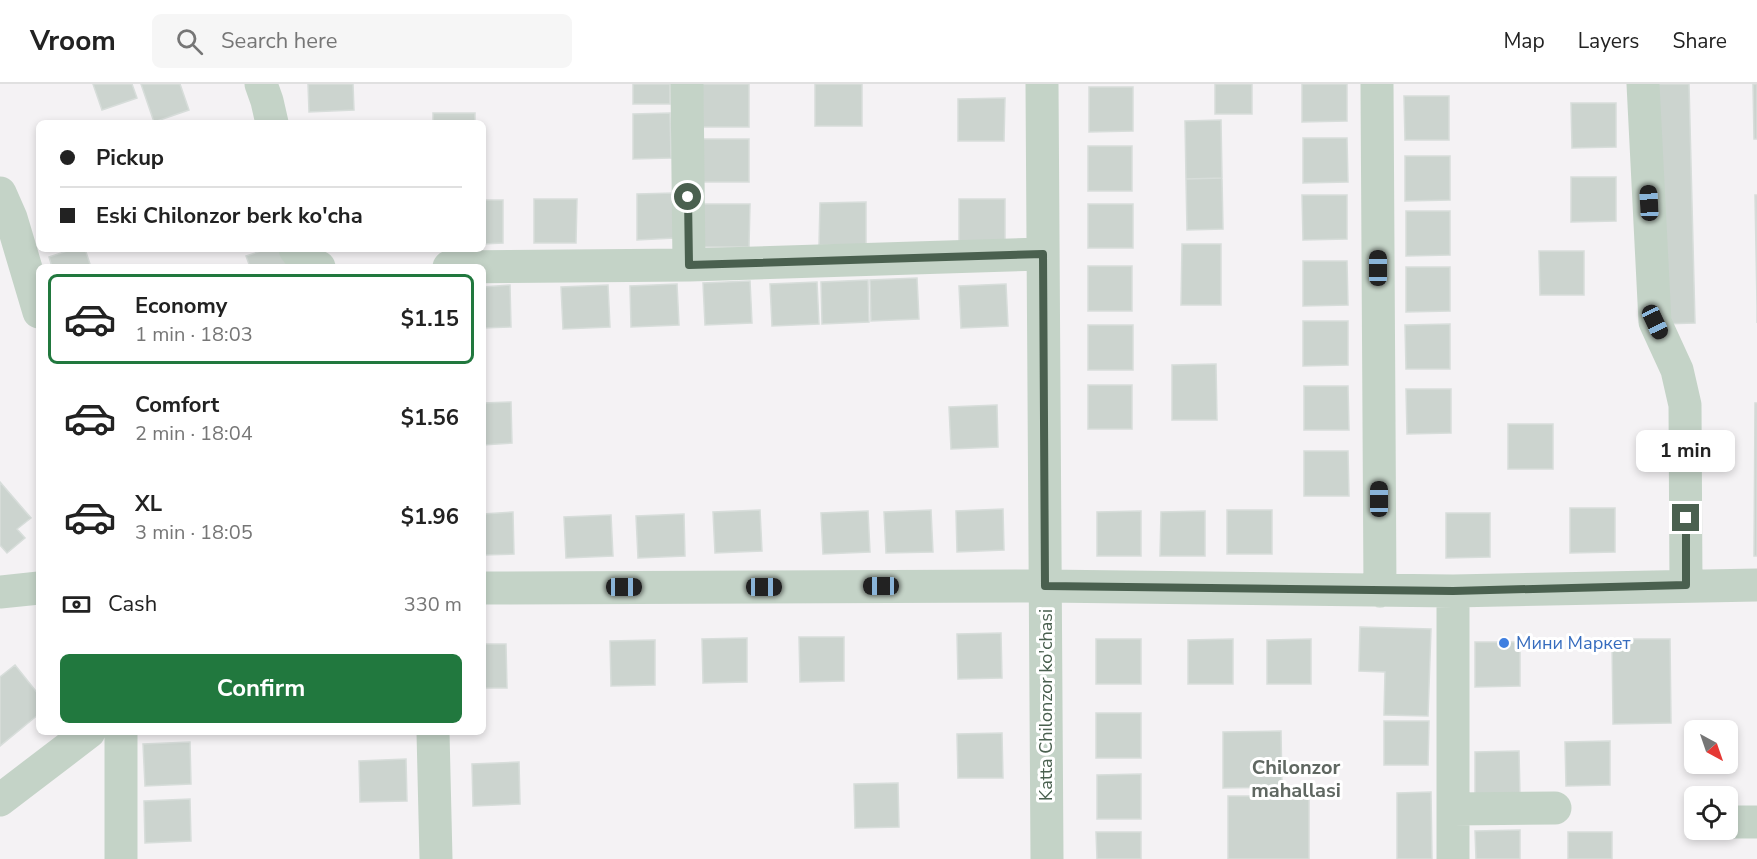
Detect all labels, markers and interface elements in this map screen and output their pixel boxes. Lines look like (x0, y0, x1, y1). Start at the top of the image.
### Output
search box (152, 14, 572, 68)
text: Vroom (30, 22, 116, 60)
icon: search (173, 25, 206, 58)
text: Search here (221, 26, 338, 56)
text: Map (1503, 27, 1545, 55)
text: Layers (1578, 27, 1639, 55)
text: Share (1672, 27, 1727, 55)
text: Pickup (96, 143, 164, 173)
route start (674, 183, 701, 210)
car (1639, 185, 1659, 221)
text: Eski Chilonzor berk ko'cha (96, 201, 363, 231)
car (1369, 250, 1387, 286)
text: Economy (135, 291, 227, 321)
icon: car (63, 292, 117, 346)
car (1639, 302, 1671, 342)
text: $1.15 (401, 304, 459, 334)
text: 1 min · 18:03 (135, 321, 253, 348)
text: Comfort (135, 390, 219, 420)
icon: car (63, 391, 117, 445)
text: $1.56 (401, 403, 459, 433)
text: 2 min · 18:04 (135, 420, 253, 447)
callout: 1 min (1636, 431, 1736, 473)
text: 1 min (1660, 437, 1711, 464)
car (1370, 481, 1388, 517)
text: XL (135, 489, 162, 519)
icon: car (63, 490, 117, 544)
text: $1.96 (401, 502, 459, 532)
route end (1672, 504, 1699, 531)
text: 3 min · 18:05 (135, 519, 253, 546)
car (863, 577, 899, 595)
car (606, 578, 642, 596)
car (746, 578, 782, 596)
icon: cash (60, 588, 93, 621)
text: Cash (108, 589, 157, 619)
text: 330 m (404, 591, 462, 618)
street label: Katta Chilonzor ko'chasi (1034, 609, 1058, 801)
place label: Мини Маркет (1516, 631, 1631, 655)
marker: Мини Маркет (1497, 636, 1511, 650)
button: Confirm (60, 654, 462, 723)
north arrow (1684, 720, 1738, 774)
map controls (1684, 720, 1738, 840)
district label: Chilonzor mahallasi (1251, 754, 1341, 804)
button: locate (1684, 786, 1738, 840)

